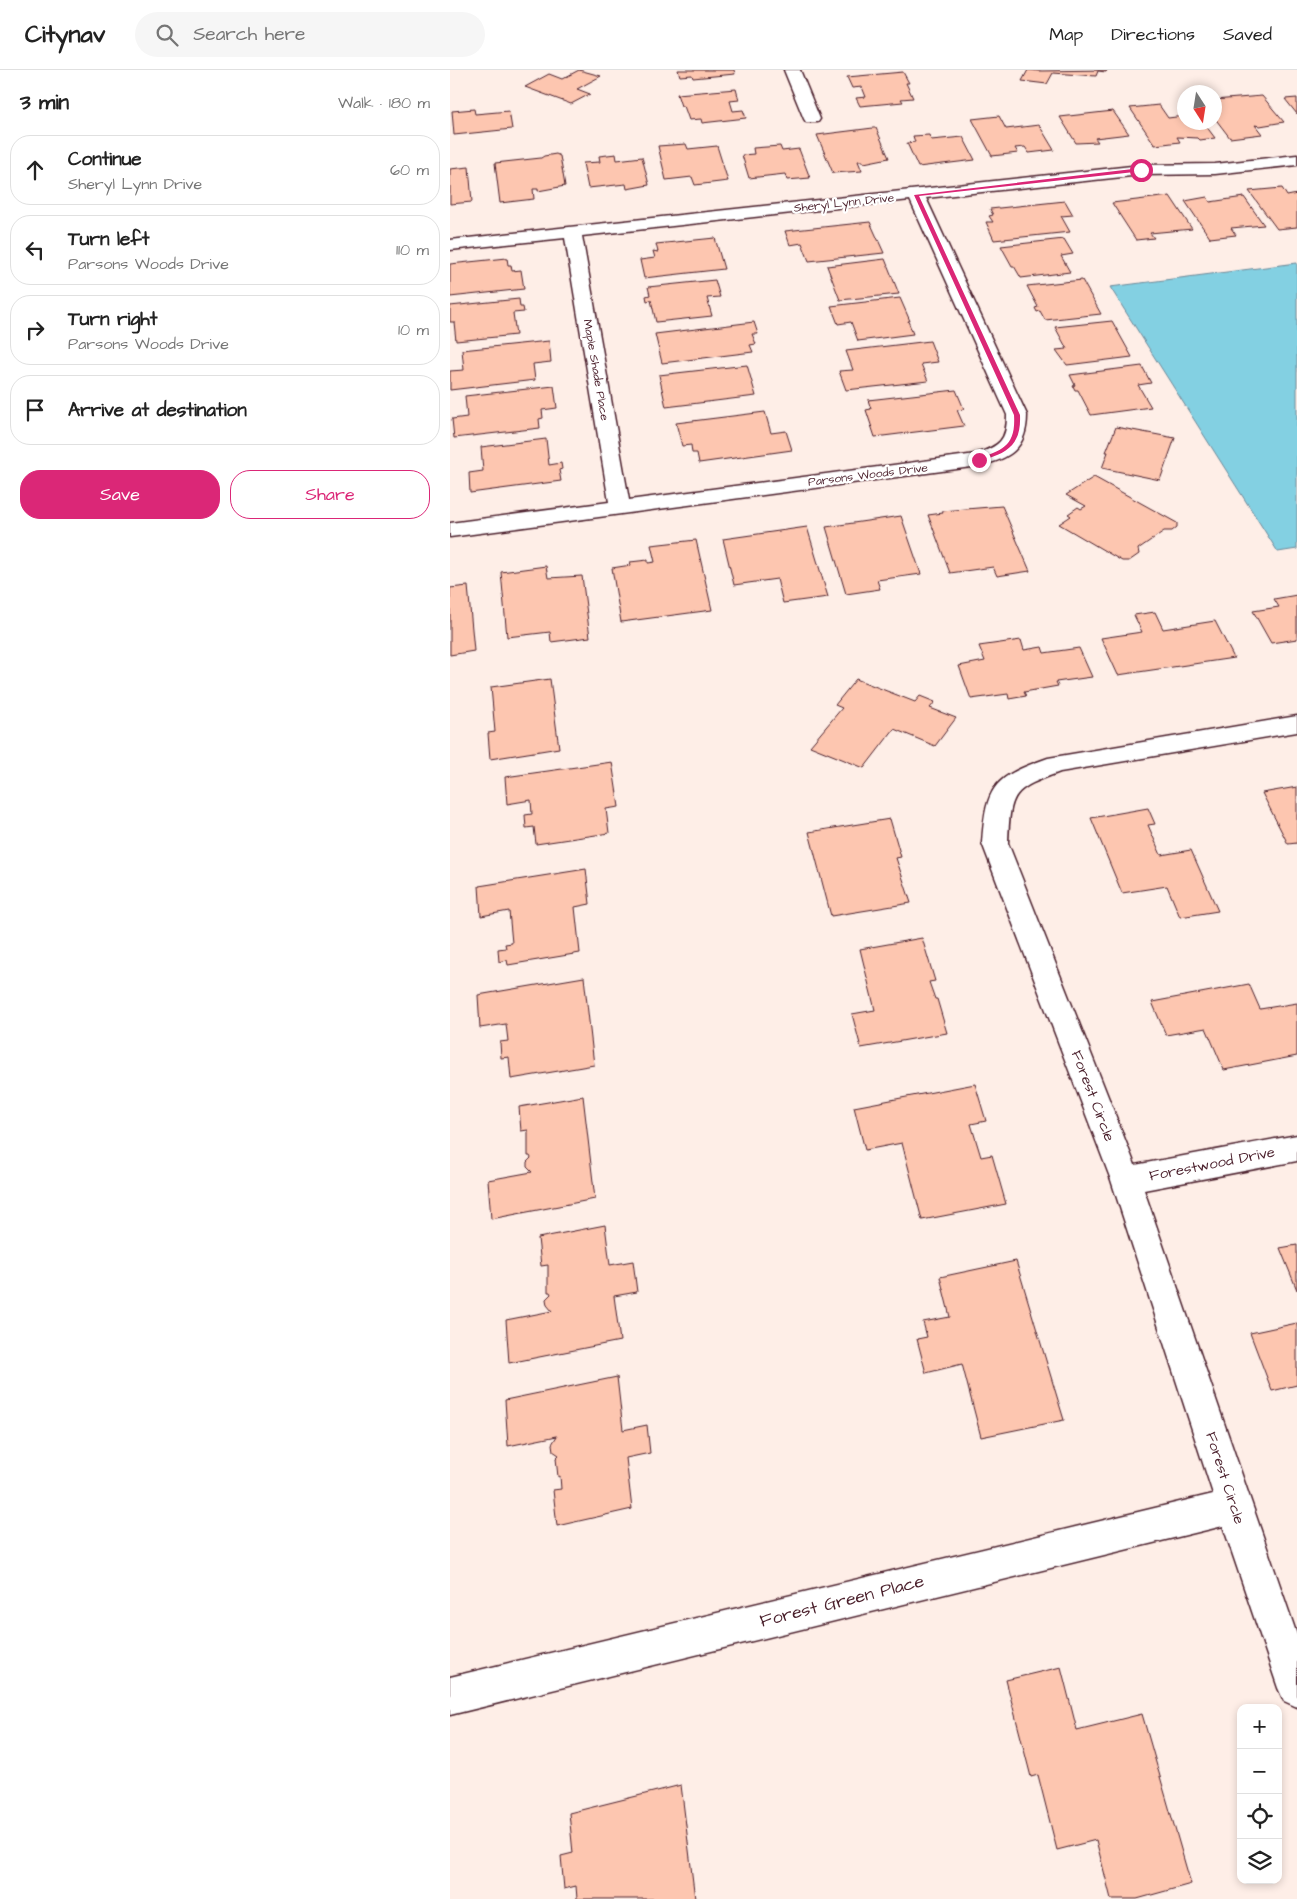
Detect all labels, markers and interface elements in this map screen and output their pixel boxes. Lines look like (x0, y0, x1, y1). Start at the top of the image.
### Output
search box (135, 12, 485, 57)
text: Citynav (25, 18, 105, 52)
icon: search (153, 21, 181, 49)
text: Search here (193, 21, 305, 48)
text: Map (1049, 22, 1083, 47)
text: Directions (1111, 22, 1195, 47)
text: Saved (1223, 22, 1272, 47)
north arrow (1177, 85, 1222, 130)
text: 3 min (20, 88, 69, 117)
text: Walk · 180 m (338, 92, 430, 114)
text: Continue (68, 146, 142, 173)
icon: ahead (21, 156, 49, 184)
text: 60 m (390, 159, 429, 181)
route start (1130, 159, 1153, 182)
text: Sheryl Lynn Drive (68, 173, 202, 195)
street label: Sheryl Lynn Drive (793, 189, 896, 218)
text: Turn left (68, 226, 149, 253)
icon: left (21, 236, 49, 264)
text: 110 m (396, 239, 429, 261)
text: Parsons Woods Drive (68, 253, 229, 275)
text: Turn right (68, 306, 157, 333)
icon: right (21, 316, 49, 344)
street label: Maple Shade Place (579, 318, 613, 423)
text: 10 m (398, 319, 429, 341)
text: Parsons Woods Drive (68, 333, 229, 355)
icon: arrive (21, 396, 49, 424)
text: Arrive at destination (68, 397, 247, 424)
route end (968, 449, 991, 472)
street label: Parsons Woods Drive (807, 459, 929, 491)
button: Save (20, 470, 220, 519)
button: Share (230, 470, 430, 519)
street label: Forest Circle (1066, 1047, 1120, 1145)
street label: Forestwood Drive (1147, 1142, 1277, 1186)
street label: Forest Circle (1200, 1429, 1250, 1527)
street label: Forest Green Place (757, 1568, 927, 1634)
map controls (1237, 1704, 1282, 1884)
button: + (1237, 1704, 1282, 1749)
button: − (1237, 1749, 1282, 1794)
button: locate (1237, 1794, 1282, 1839)
button: layers (1237, 1839, 1282, 1884)

